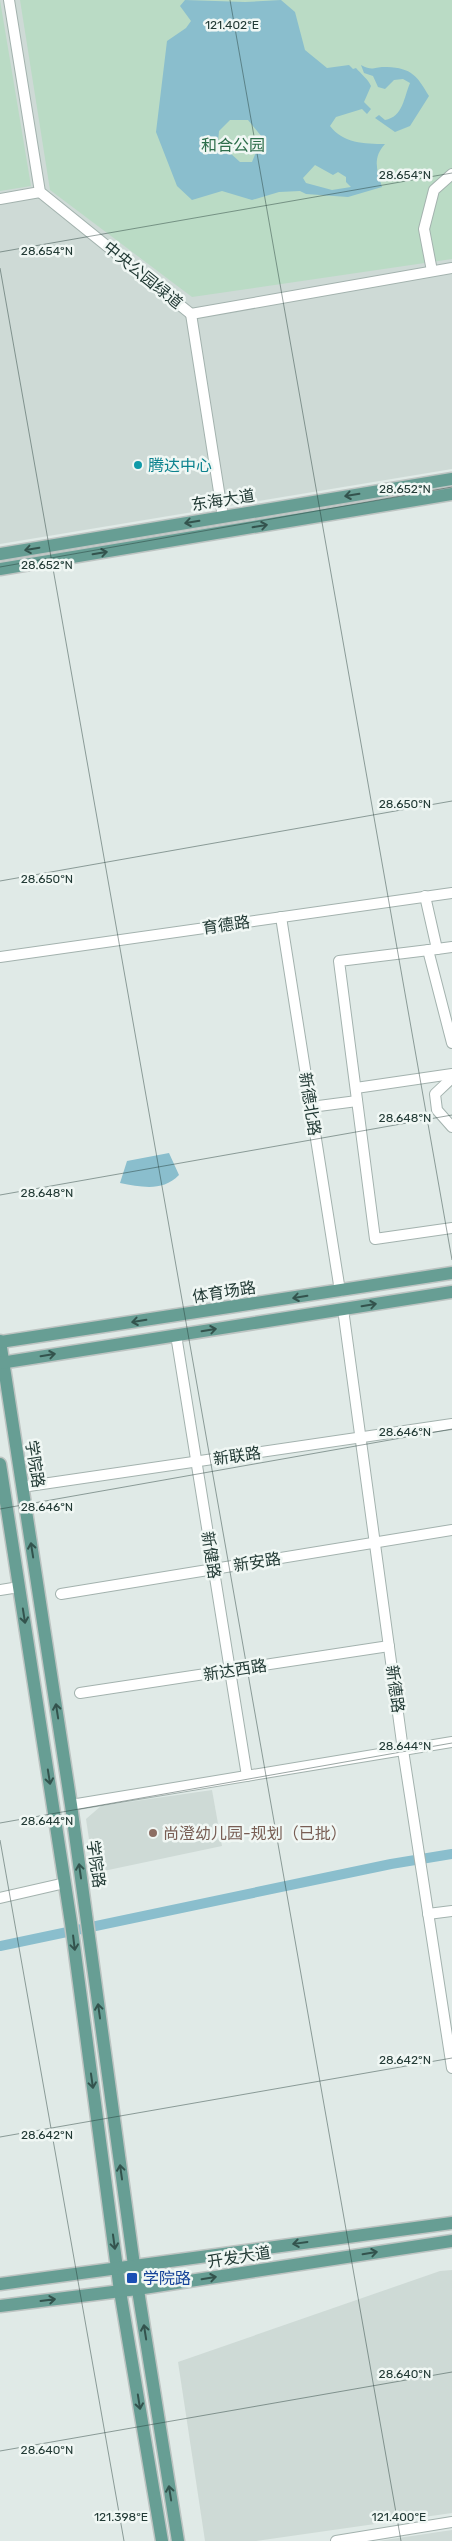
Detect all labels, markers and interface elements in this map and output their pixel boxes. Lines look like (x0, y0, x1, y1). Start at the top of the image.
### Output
text: 121.402°E (205, 18, 259, 32)
park label: 和合公园 (201, 136, 265, 155)
text: 28.654°N (379, 168, 431, 182)
street label: 中央公园绿道 (100, 237, 186, 313)
text: 28.654°N (21, 244, 73, 258)
place label: 腾达中心 (148, 456, 212, 475)
marker: 腾达中心 (132, 459, 144, 471)
text: 28.652°N (379, 482, 431, 496)
street label: 东海大道 (190, 486, 256, 514)
one-way arrow (344, 491, 360, 501)
one-way arrow (184, 517, 200, 527)
one-way arrow (252, 521, 268, 531)
one-way arrow (24, 544, 40, 554)
one-way arrow (92, 547, 108, 557)
text: 28.652°N (21, 558, 73, 572)
text: 28.650°N (379, 797, 431, 811)
text: 28.650°N (21, 872, 73, 886)
street label: 育德路 (201, 912, 251, 938)
street label: 新德北路 (296, 1071, 324, 1137)
text: 28.648°N (379, 1111, 431, 1125)
text: 28.648°N (21, 1186, 73, 1200)
street label: 体育场路 (191, 1278, 257, 1306)
one-way arrow (292, 1292, 308, 1302)
one-way arrow (361, 1299, 377, 1309)
one-way arrow (132, 1316, 148, 1326)
one-way arrow (200, 1324, 216, 1334)
one-way arrow (40, 1350, 56, 1360)
text: 28.646°N (379, 1425, 431, 1439)
street label: 学院路 (22, 1439, 48, 1489)
street label: 新联路 (212, 1443, 262, 1469)
text: 28.646°N (21, 1500, 73, 1514)
street label: 新健路 (198, 1530, 224, 1580)
one-way arrow (27, 1542, 37, 1558)
street label: 新安路 (232, 1549, 282, 1575)
one-way arrow (19, 1608, 29, 1624)
street label: 新达西路 (202, 1656, 268, 1684)
street label: 新德路 (382, 1664, 408, 1714)
one-way arrow (51, 1703, 61, 1719)
text: 28.644°N (379, 1739, 431, 1753)
one-way arrow (44, 1768, 54, 1784)
text: 28.644°N (21, 1814, 73, 1828)
place label: 尚澄幼儿园-规划（已批） (163, 1824, 347, 1843)
marker: 尚澄幼儿园-规划（已批） (147, 1827, 159, 1839)
street label: 学院路 (83, 1839, 109, 1889)
one-way arrow (75, 1864, 85, 1880)
one-way arrow (69, 1935, 79, 1951)
one-way arrow (94, 2003, 104, 2019)
text: 28.642°N (379, 2053, 431, 2067)
one-way arrow (87, 2072, 97, 2088)
text: 28.642°N (21, 2128, 73, 2142)
one-way arrow (116, 2164, 126, 2180)
one-way arrow (109, 2233, 119, 2249)
one-way arrow (292, 2238, 308, 2248)
street label: 开发大道 (206, 2243, 272, 2271)
one-way arrow (362, 2248, 378, 2258)
place label: 学院路 (143, 2269, 191, 2288)
marker: 学院路 (125, 2271, 139, 2285)
one-way arrow (201, 2273, 217, 2283)
one-way arrow (40, 2295, 56, 2305)
one-way arrow (139, 2325, 149, 2341)
text: 28.640°N (379, 2367, 431, 2381)
one-way arrow (134, 2394, 144, 2410)
text: 28.640°N (21, 2443, 73, 2457)
one-way arrow (165, 2485, 175, 2501)
text: 121.398°E (94, 2510, 148, 2524)
text: 121.400°E (372, 2510, 426, 2524)

